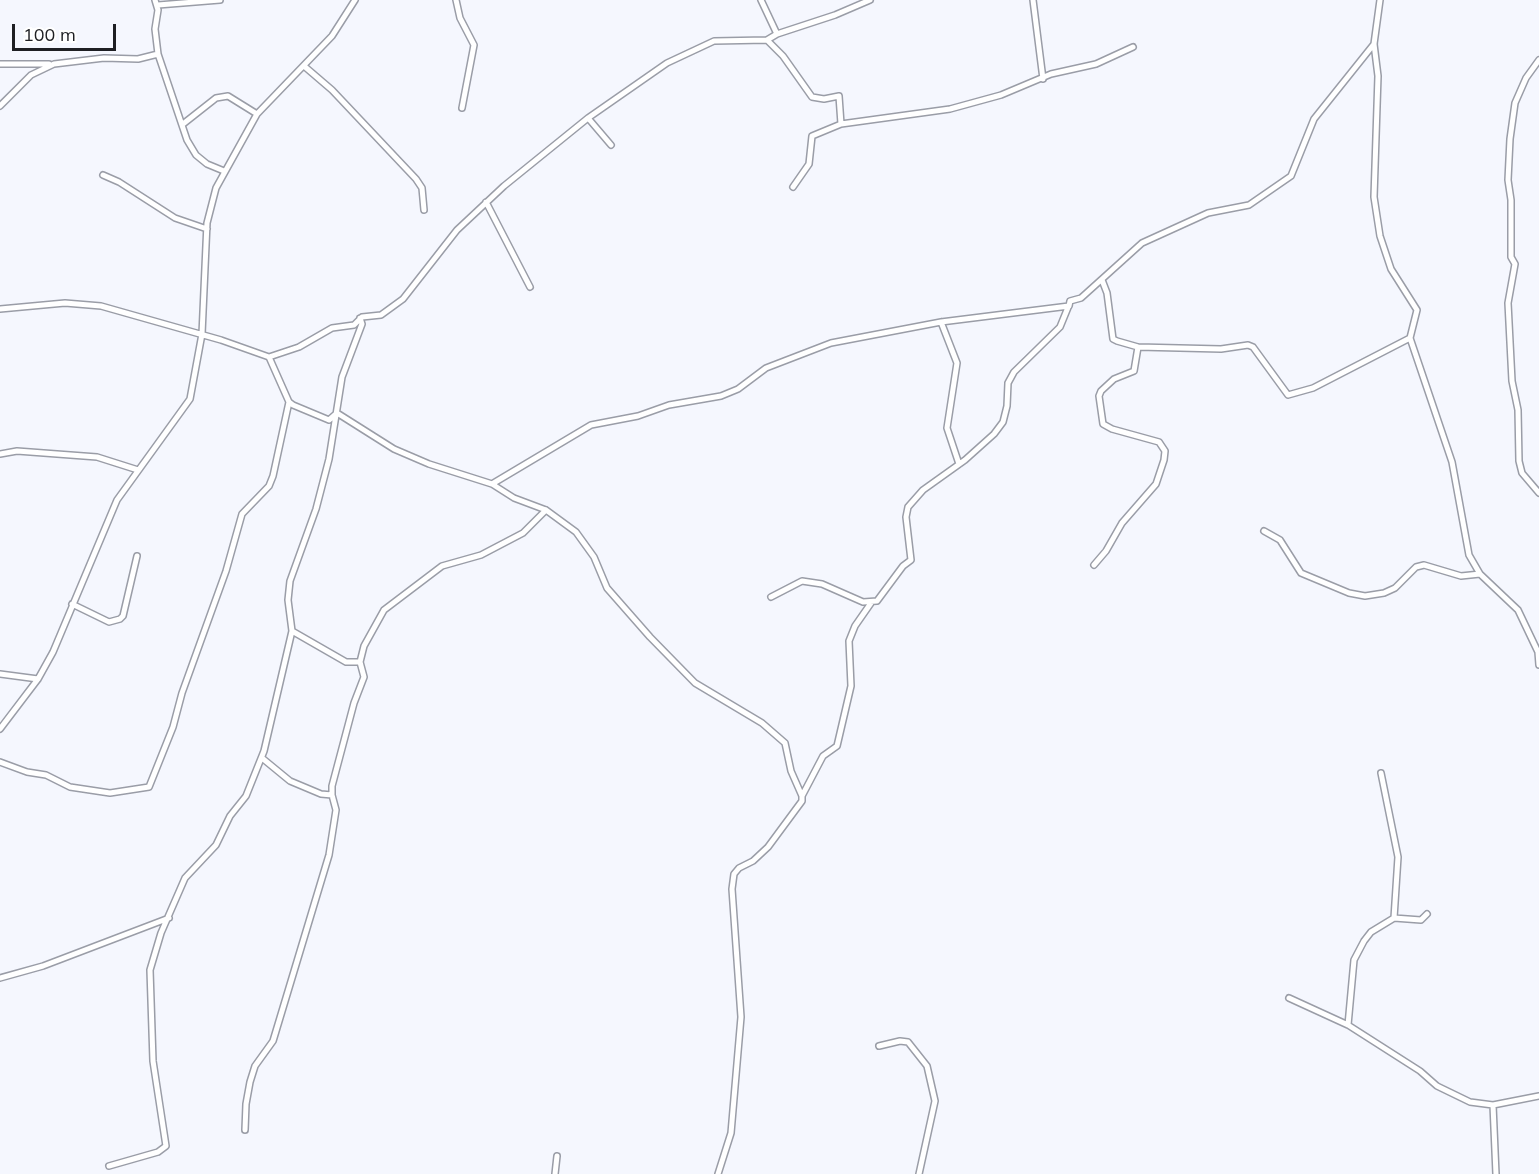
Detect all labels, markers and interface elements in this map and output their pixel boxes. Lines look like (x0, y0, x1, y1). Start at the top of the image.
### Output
scale bar (15, 12, 118, 50)
text: 100 m (23, 23, 76, 46)

